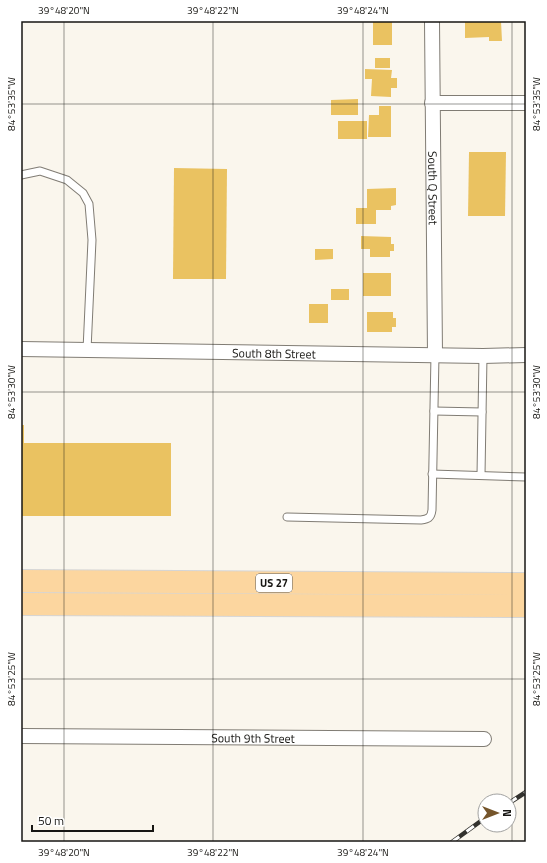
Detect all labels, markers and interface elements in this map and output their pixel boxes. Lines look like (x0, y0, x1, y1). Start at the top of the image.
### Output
text: 39°48'20"N (38, 3, 90, 18)
text: 39°48'22"N (187, 3, 239, 18)
text: 39°48'24"N (337, 3, 389, 18)
text: 84°53'35"W (4, 77, 19, 131)
text: 84°53'35"W (529, 77, 544, 131)
street label: South Q Street (424, 151, 443, 226)
street label: South 8th Street (232, 343, 317, 363)
text: 84°53'30"W (4, 365, 19, 419)
text: 84°53'30"W (529, 365, 544, 419)
road number: US 27 (256, 574, 292, 592)
text: 84°53'25"W (4, 652, 19, 706)
text: 84°53'25"W (529, 652, 544, 706)
street label: South 9th Street (211, 728, 296, 747)
north arrow (477, 793, 517, 833)
scale bar (32, 807, 153, 833)
text: N (499, 809, 515, 817)
text: 50 m (38, 811, 64, 830)
text: 39°48'20"N (38, 845, 90, 860)
text: 39°48'22"N (187, 845, 239, 860)
text: 39°48'24"N (337, 845, 389, 860)

